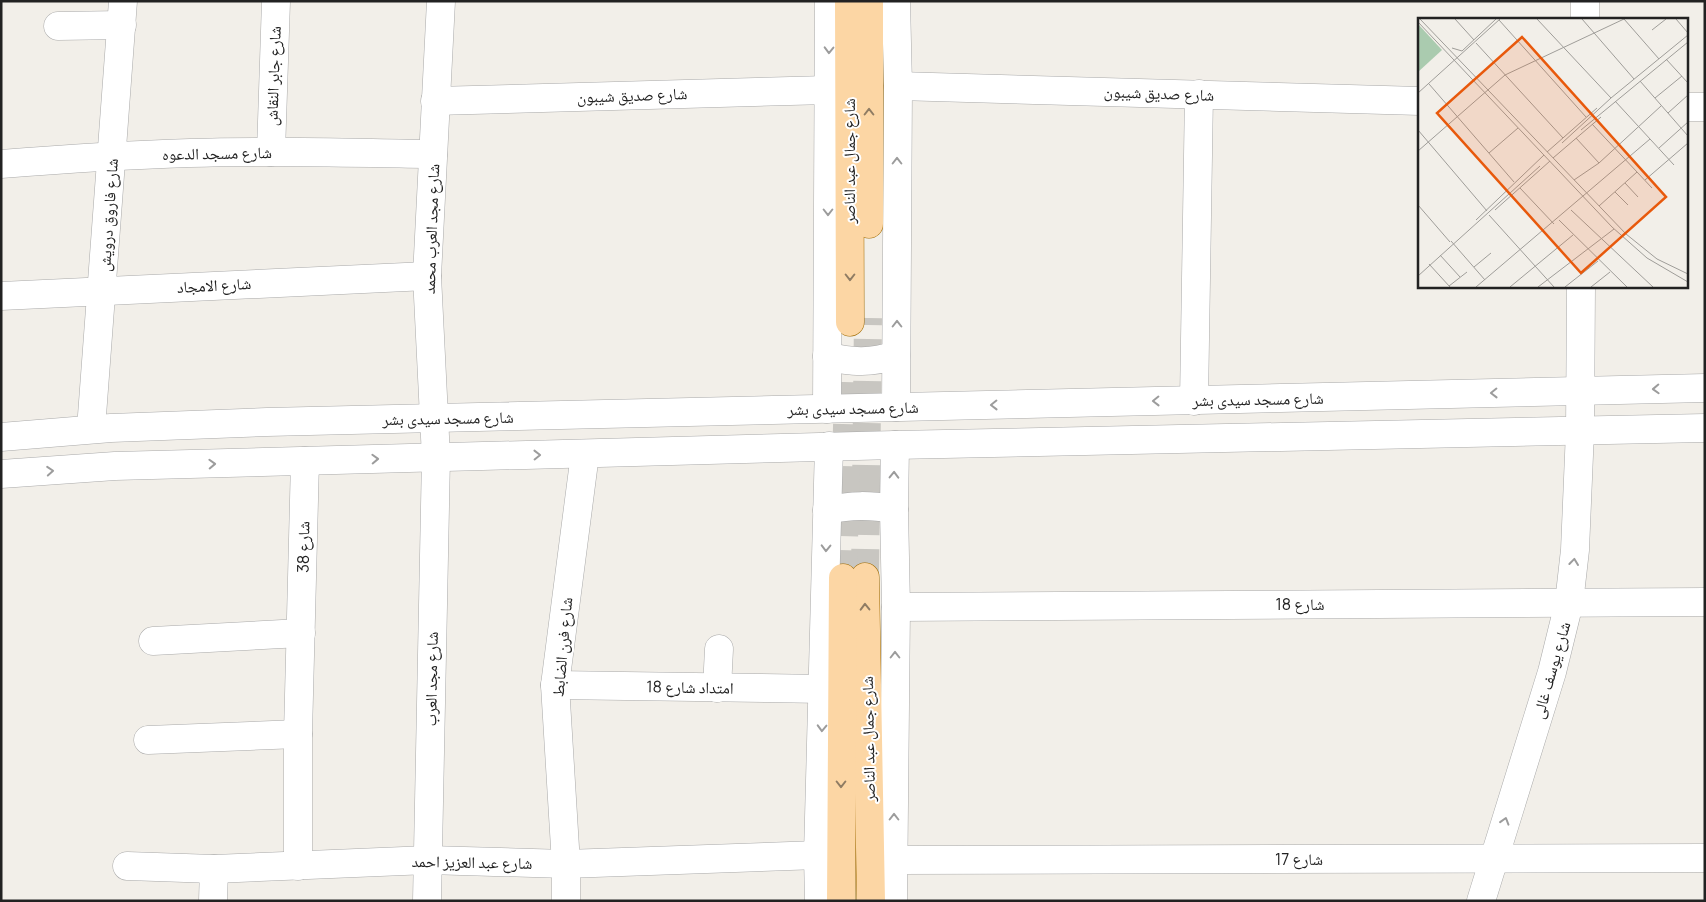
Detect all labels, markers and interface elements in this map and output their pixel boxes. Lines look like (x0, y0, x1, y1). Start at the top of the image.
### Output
inset map (1418, 18, 1688, 288)
street label: شارع جابر النقاش (260, 26, 286, 126)
one-way arrow (824, 46, 834, 54)
street label: شارع صديق شيبون (1103, 80, 1215, 106)
street label: شارع صديق شيبون (576, 82, 688, 108)
street label: شارع جمال عبد الناصر (838, 98, 860, 225)
one-way arrow (864, 108, 874, 116)
street label: شارع مسجد الدعوه (162, 141, 272, 165)
one-way arrow (892, 157, 902, 164)
street label: شارع فاروق درويش (93, 158, 123, 272)
street label: شارع مجد العرب محمد (418, 163, 444, 295)
one-way arrow (823, 209, 833, 217)
street label: شارع الامجاد (176, 272, 252, 298)
one-way arrow (845, 274, 855, 282)
one-way arrow (892, 319, 902, 327)
one-way arrow (1652, 384, 1660, 394)
street label: شارع مسجد سيدى بشر (1191, 387, 1324, 411)
one-way arrow (1489, 388, 1497, 399)
street label: شارع مسجد سيدى بشر (786, 396, 919, 420)
one-way arrow (1152, 396, 1160, 407)
one-way arrow (989, 400, 997, 410)
street label: شارع مسجد سيدى بشر (381, 406, 514, 430)
one-way arrow (534, 450, 541, 460)
one-way arrow (371, 454, 379, 464)
one-way arrow (208, 458, 216, 469)
one-way arrow (46, 465, 54, 476)
one-way arrow (889, 470, 900, 478)
street label: شارع 38 (292, 521, 314, 573)
one-way arrow (821, 544, 832, 552)
one-way arrow (1568, 558, 1579, 566)
street label: شارع 18 (1275, 593, 1325, 615)
street label: شارع فرن الضابط (547, 596, 577, 698)
one-way arrow (860, 603, 870, 610)
street label: شارع يوسف غالى (1527, 619, 1575, 721)
street label: شارع مجد العرب (419, 631, 443, 727)
one-way arrow (890, 650, 901, 658)
street label: امتداد شارع 18 (646, 675, 734, 699)
street label: شارع جمال عبد الناصر (856, 676, 880, 803)
one-way arrow (817, 724, 828, 732)
one-way arrow (836, 780, 847, 788)
one-way arrow (889, 813, 899, 820)
one-way arrow (1500, 817, 1510, 825)
street label: شارع 17 (1275, 848, 1323, 870)
street label: شارع عبد العزيز احمد (411, 850, 533, 874)

